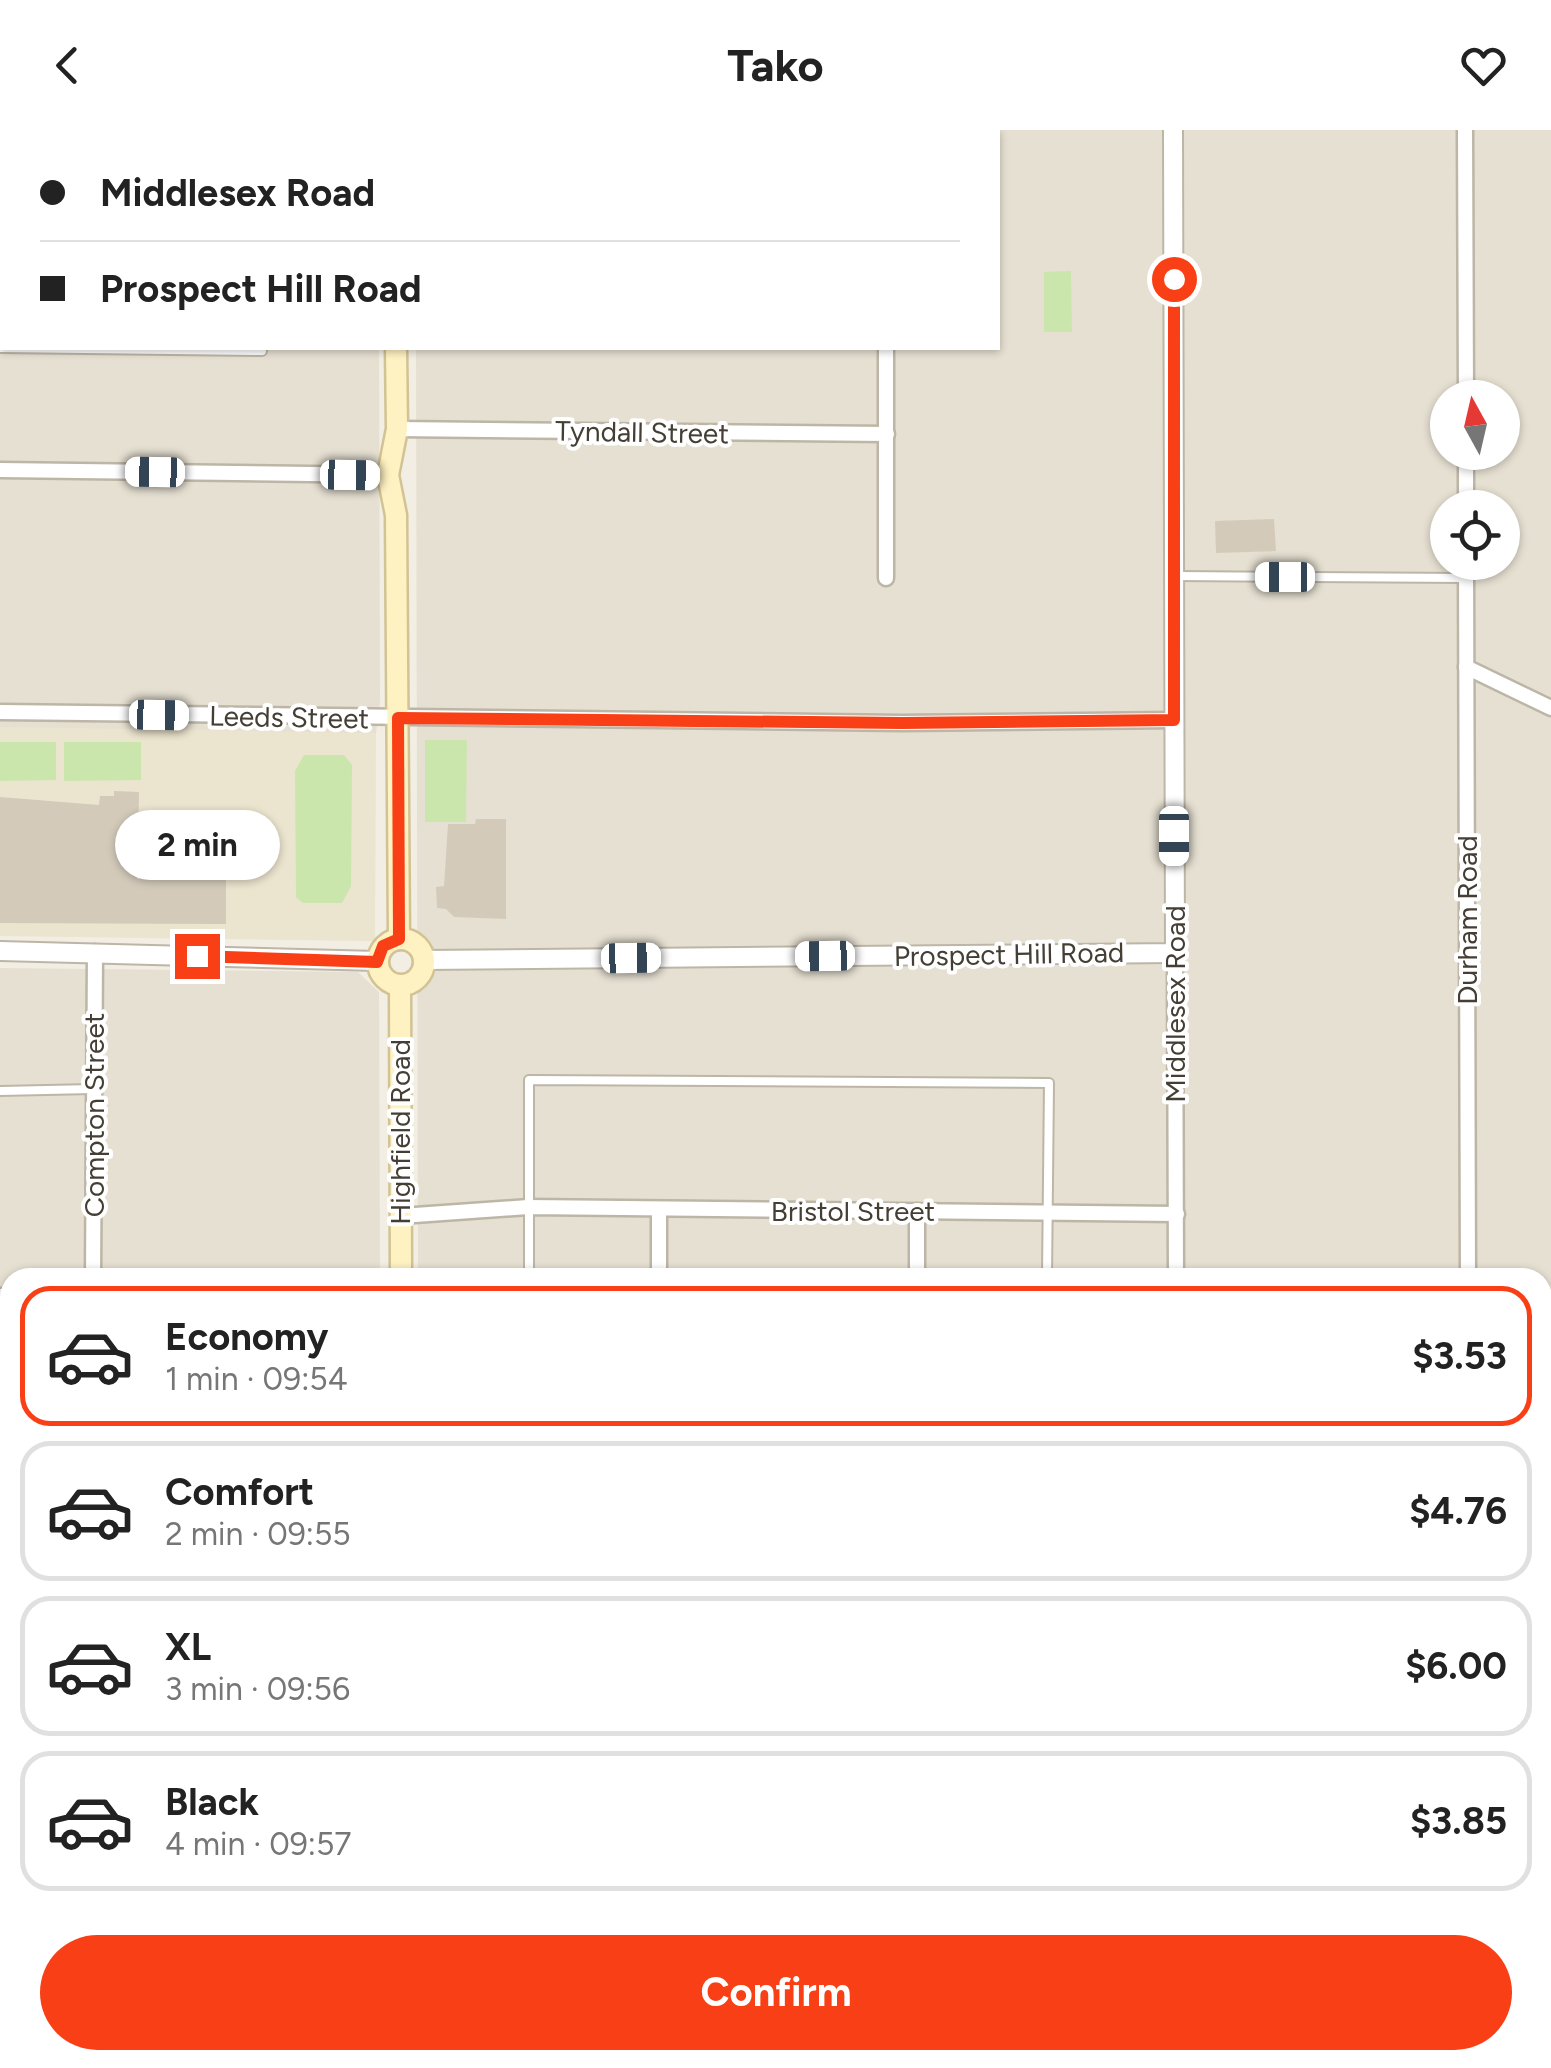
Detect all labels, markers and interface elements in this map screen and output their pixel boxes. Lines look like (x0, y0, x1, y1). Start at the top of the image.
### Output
icon: back (40, 38, 95, 93)
text: Tako (727, 38, 824, 92)
icon: heart (1456, 38, 1511, 93)
text: Middlesex Road (100, 170, 375, 216)
route start (1152, 257, 1197, 302)
text: Prospect Hill Road (100, 266, 422, 312)
north arrow (1430, 380, 1520, 470)
map controls (1430, 380, 1520, 580)
street label: Tyndall Street (555, 413, 729, 451)
car (125, 456, 185, 488)
car (320, 459, 380, 491)
button: locate (1430, 490, 1520, 580)
car (1255, 562, 1315, 592)
car (129, 699, 189, 731)
street label: Leeds Street (209, 699, 369, 735)
car (1159, 806, 1189, 866)
callout: 2 min (114, 811, 280, 881)
text: 2 min (157, 826, 238, 864)
street label: Durham Road (1450, 835, 1484, 1005)
street label: Middlesex Road (1158, 905, 1192, 1103)
route end (175, 934, 220, 979)
street label: Prospect Hill Road (893, 935, 1125, 973)
car (795, 940, 855, 972)
car (601, 942, 661, 974)
street label: Compton Street (77, 1013, 111, 1217)
street label: Highfield Road (383, 1039, 417, 1225)
street label: Bristol Street (771, 1194, 935, 1228)
icon: car (45, 1311, 135, 1401)
text: Economy (165, 1314, 328, 1360)
text: $3.53 (1412, 1333, 1507, 1379)
text: 1 min · 09:54 (165, 1360, 348, 1398)
icon: car (45, 1466, 135, 1556)
text: Comfort (165, 1469, 314, 1515)
text: $4.76 (1409, 1488, 1507, 1534)
text: 2 min · 09:55 (165, 1515, 351, 1553)
icon: car (45, 1621, 135, 1711)
text: XL (165, 1624, 211, 1670)
text: $6.00 (1405, 1643, 1507, 1689)
text: 3 min · 09:56 (165, 1670, 350, 1708)
icon: car (45, 1776, 135, 1866)
text: Black (165, 1779, 259, 1825)
text: $3.85 (1410, 1798, 1507, 1844)
text: 4 min · 09:57 (165, 1825, 352, 1863)
button: Confirm (40, 1935, 1512, 2050)

